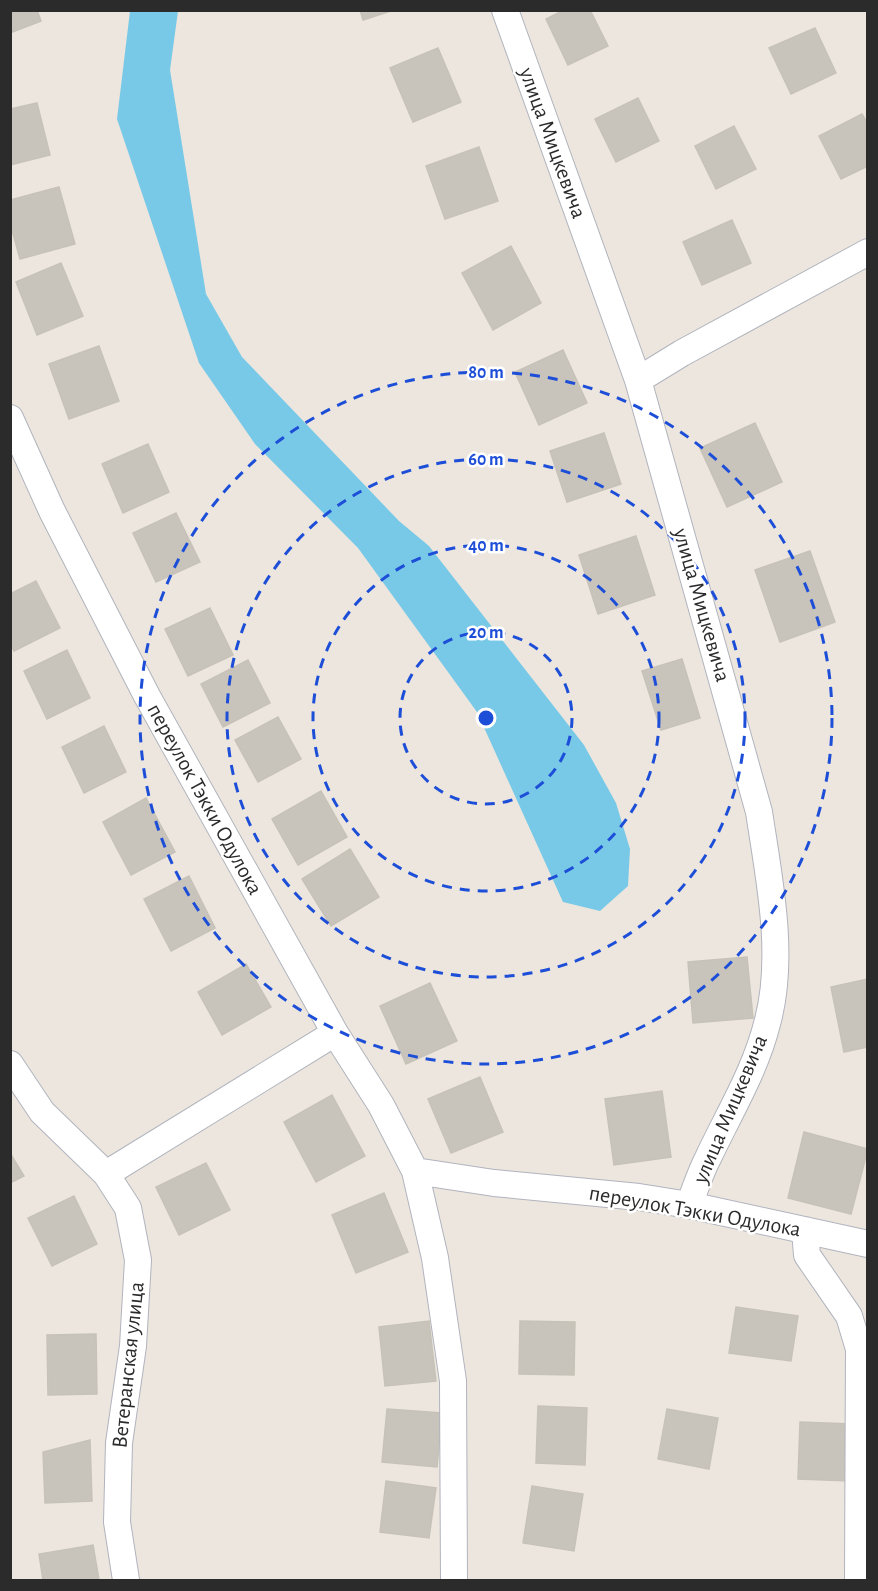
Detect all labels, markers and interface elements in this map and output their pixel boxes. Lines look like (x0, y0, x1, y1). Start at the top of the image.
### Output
street label: улица Мицкевича (515, 64, 590, 221)
text: 80 m (468, 364, 504, 382)
text: 60 m (468, 451, 504, 469)
street label: улица Мицкевича (669, 525, 734, 684)
text: 40 m (468, 537, 504, 555)
text: 20 m (468, 624, 504, 642)
street label: переулок Тэкки Одулока (143, 700, 267, 898)
centre of rings (476, 708, 496, 728)
street label: улица Мицкевича (688, 1032, 771, 1187)
street label: переулок Тэкки Одулока (587, 1182, 803, 1240)
street label: Ветеранская улица (108, 1281, 148, 1449)

